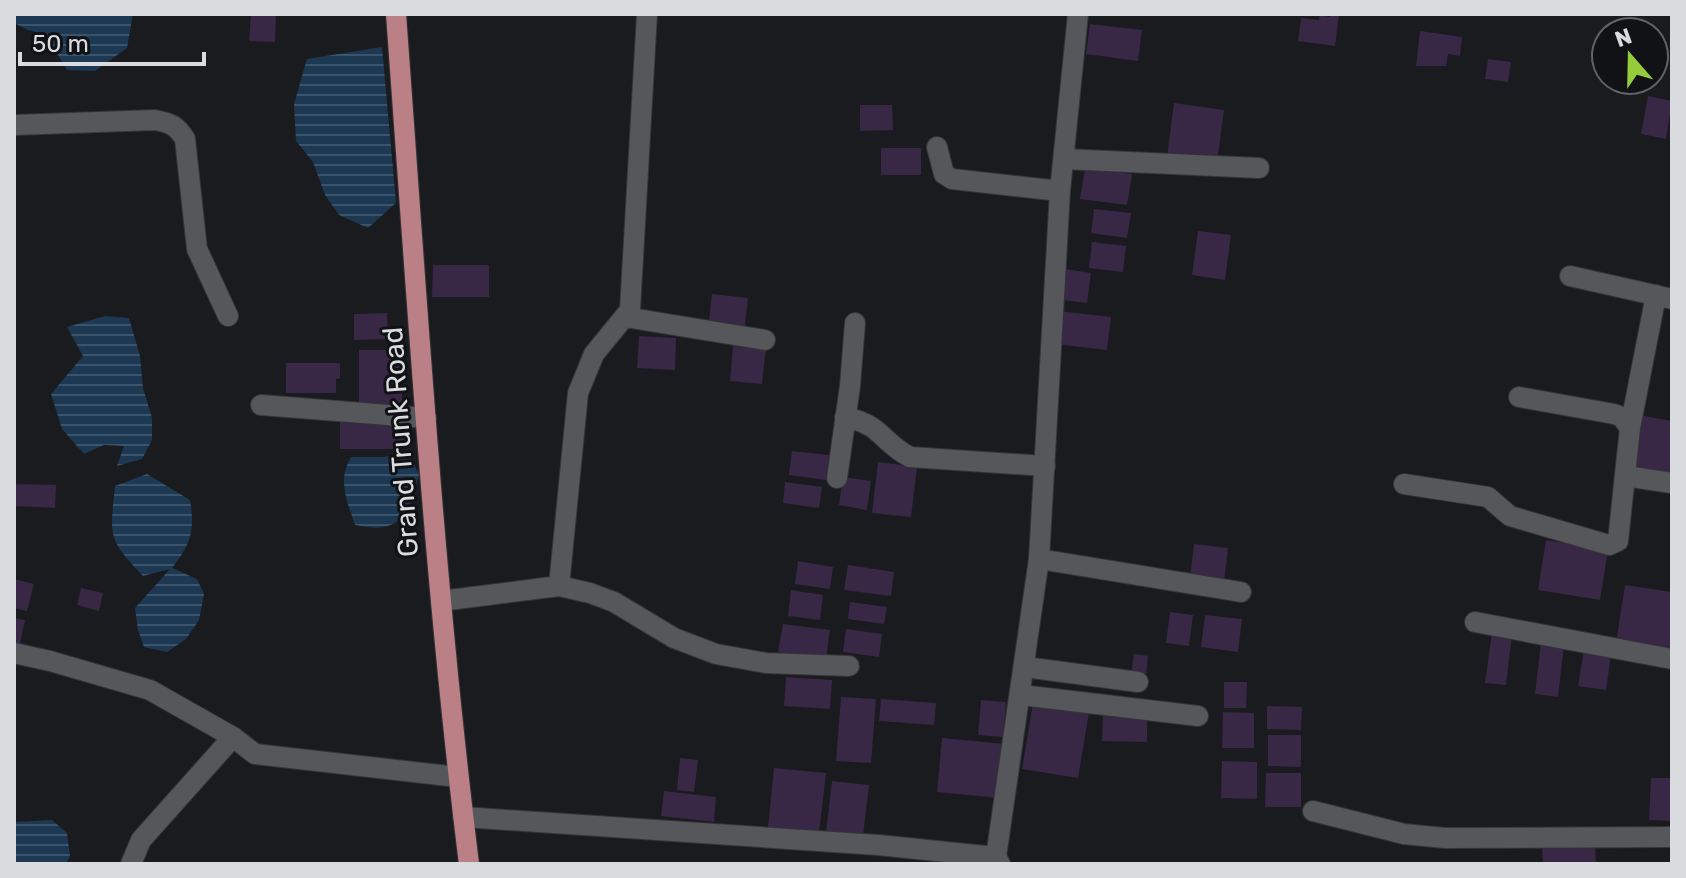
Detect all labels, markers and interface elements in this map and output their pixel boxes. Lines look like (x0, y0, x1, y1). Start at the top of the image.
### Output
scale bar (20, 16, 204, 66)
north arrow (1590, 16, 1670, 96)
text: N (1611, 22, 1635, 53)
text: 50 m (32, 30, 89, 58)
street label: Grand Trunk Road (376, 326, 425, 558)

